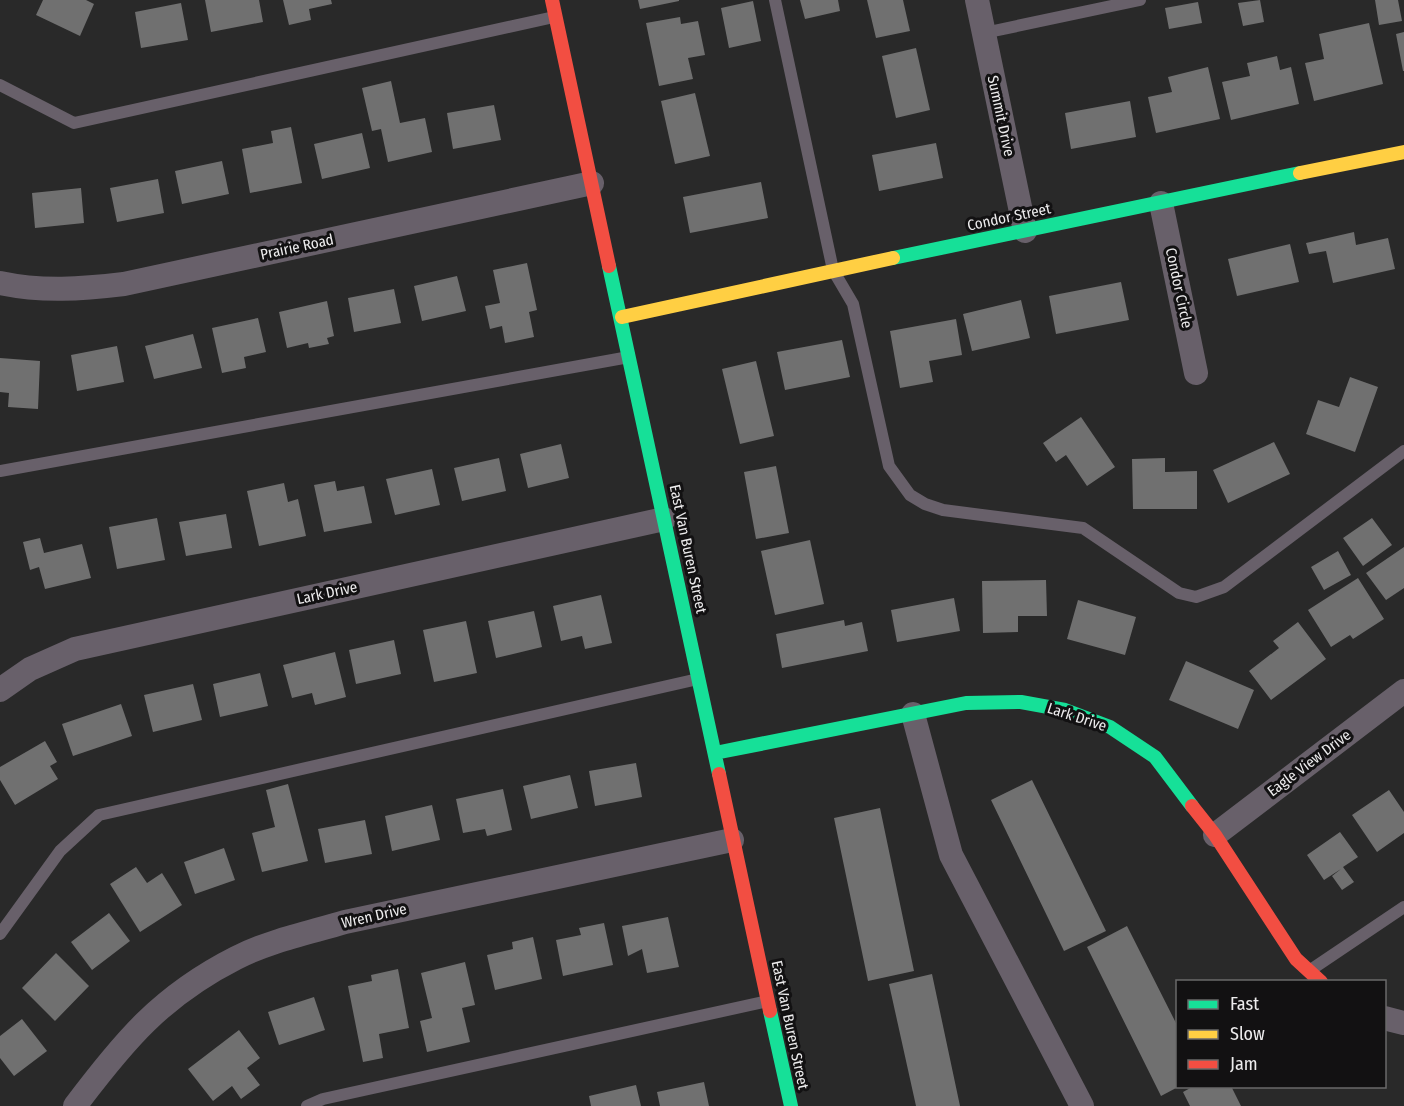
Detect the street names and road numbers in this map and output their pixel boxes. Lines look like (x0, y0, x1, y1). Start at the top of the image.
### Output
street label: Summit Drive (984, 74, 1018, 158)
street label: Condor Street (966, 199, 1052, 235)
street label: Prairie Road (259, 230, 335, 264)
street label: Condor Circle (1162, 246, 1196, 330)
street label: East Van Buren Street (666, 483, 710, 615)
street label: Lark Drive (295, 578, 359, 608)
street label: Lark Drive (1045, 699, 1109, 735)
street label: Eagle View Drive (1264, 726, 1354, 800)
street label: Wren Drive (340, 900, 408, 932)
street label: East Van Buren Street (768, 959, 812, 1091)

